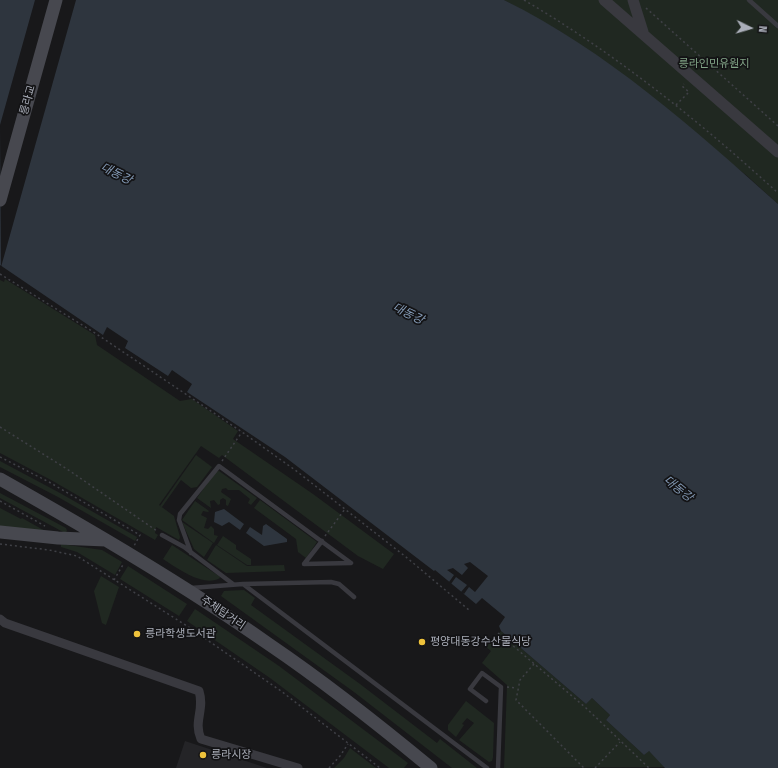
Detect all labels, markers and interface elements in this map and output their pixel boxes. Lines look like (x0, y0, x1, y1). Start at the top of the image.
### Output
north arrow (730, 8, 770, 48)
text: N (756, 25, 769, 33)
park label: 릉라인민유원지 (679, 57, 749, 71)
street label: 릉라교 (17, 84, 39, 116)
water label: 대동강 (98, 160, 134, 188)
water label: 대동강 (390, 300, 426, 328)
water label: 대동강 (661, 473, 695, 505)
street label: 주체탑거리 (198, 593, 248, 633)
place label: 릉라학생도서관 (145, 627, 216, 641)
marker: 릉라학생도서관 (132, 629, 142, 639)
place label: 평양대동강수산물식당 (430, 635, 531, 649)
marker: 평양대동강수산물식당 (417, 637, 427, 647)
place label: 릉라시장 (211, 748, 251, 762)
marker: 릉라시장 (198, 750, 208, 760)

